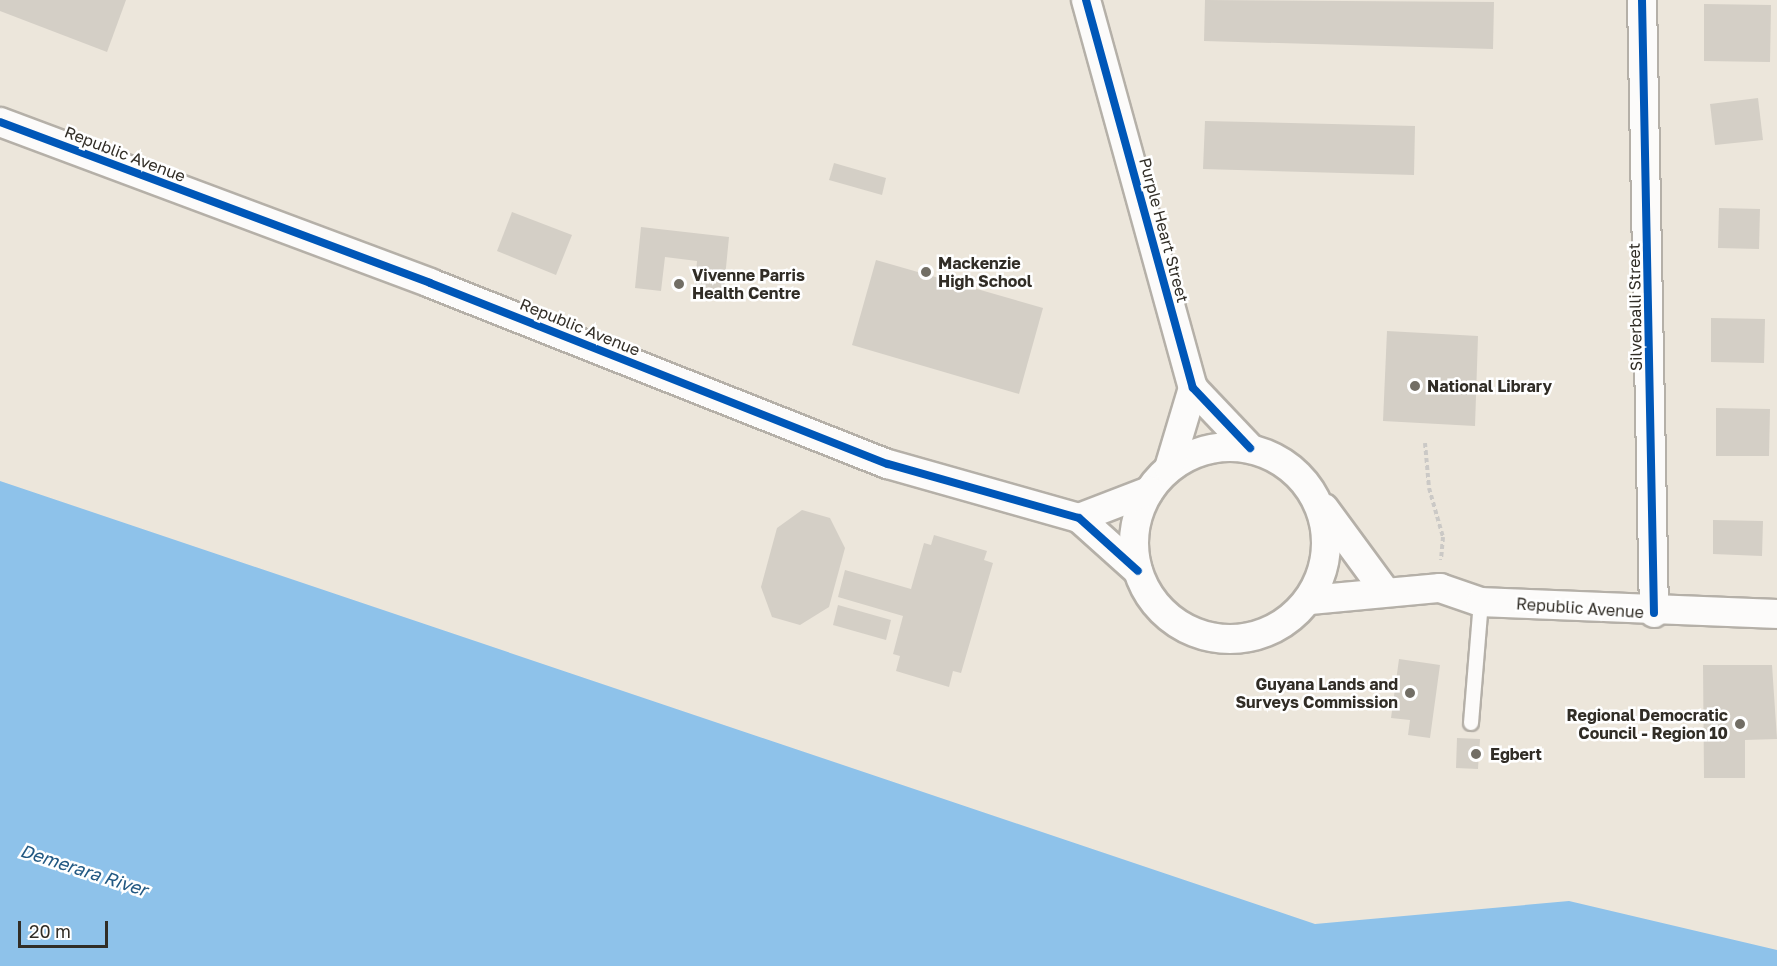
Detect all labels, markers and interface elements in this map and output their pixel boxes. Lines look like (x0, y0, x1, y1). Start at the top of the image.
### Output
street label: Republic Avenue (62, 122, 188, 186)
street label: Purple Heart Street (1135, 155, 1193, 305)
street label: Silverballi Street (1624, 243, 1646, 371)
place label: Mackenzie High School (938, 253, 1032, 291)
place label: Vivenne Parris Health Centre (692, 265, 805, 303)
marker: Mackenzie High School (919, 265, 933, 279)
marker: Vivenne Parris Health Centre (670, 275, 688, 293)
street label: Republic Avenue (517, 294, 643, 360)
place label: National Library (1427, 376, 1552, 396)
marker: National Library (1408, 379, 1422, 393)
street label: Republic Avenue (1516, 594, 1644, 622)
place label: Guyana Lands and Surveys Commission (1235, 674, 1398, 712)
marker: Guyana Lands and Surveys Commission (1403, 686, 1417, 700)
place label: Regional Democratic Council - Region 10 (1567, 705, 1728, 743)
marker: Regional Democratic Council - Region 10 (1733, 717, 1747, 731)
place label: Egbert (1490, 744, 1542, 764)
marker: Egbert (1467, 745, 1485, 763)
water label: Demerara River (18, 839, 150, 901)
scale bar (21, 909, 111, 947)
text: 20 m (29, 920, 71, 942)

